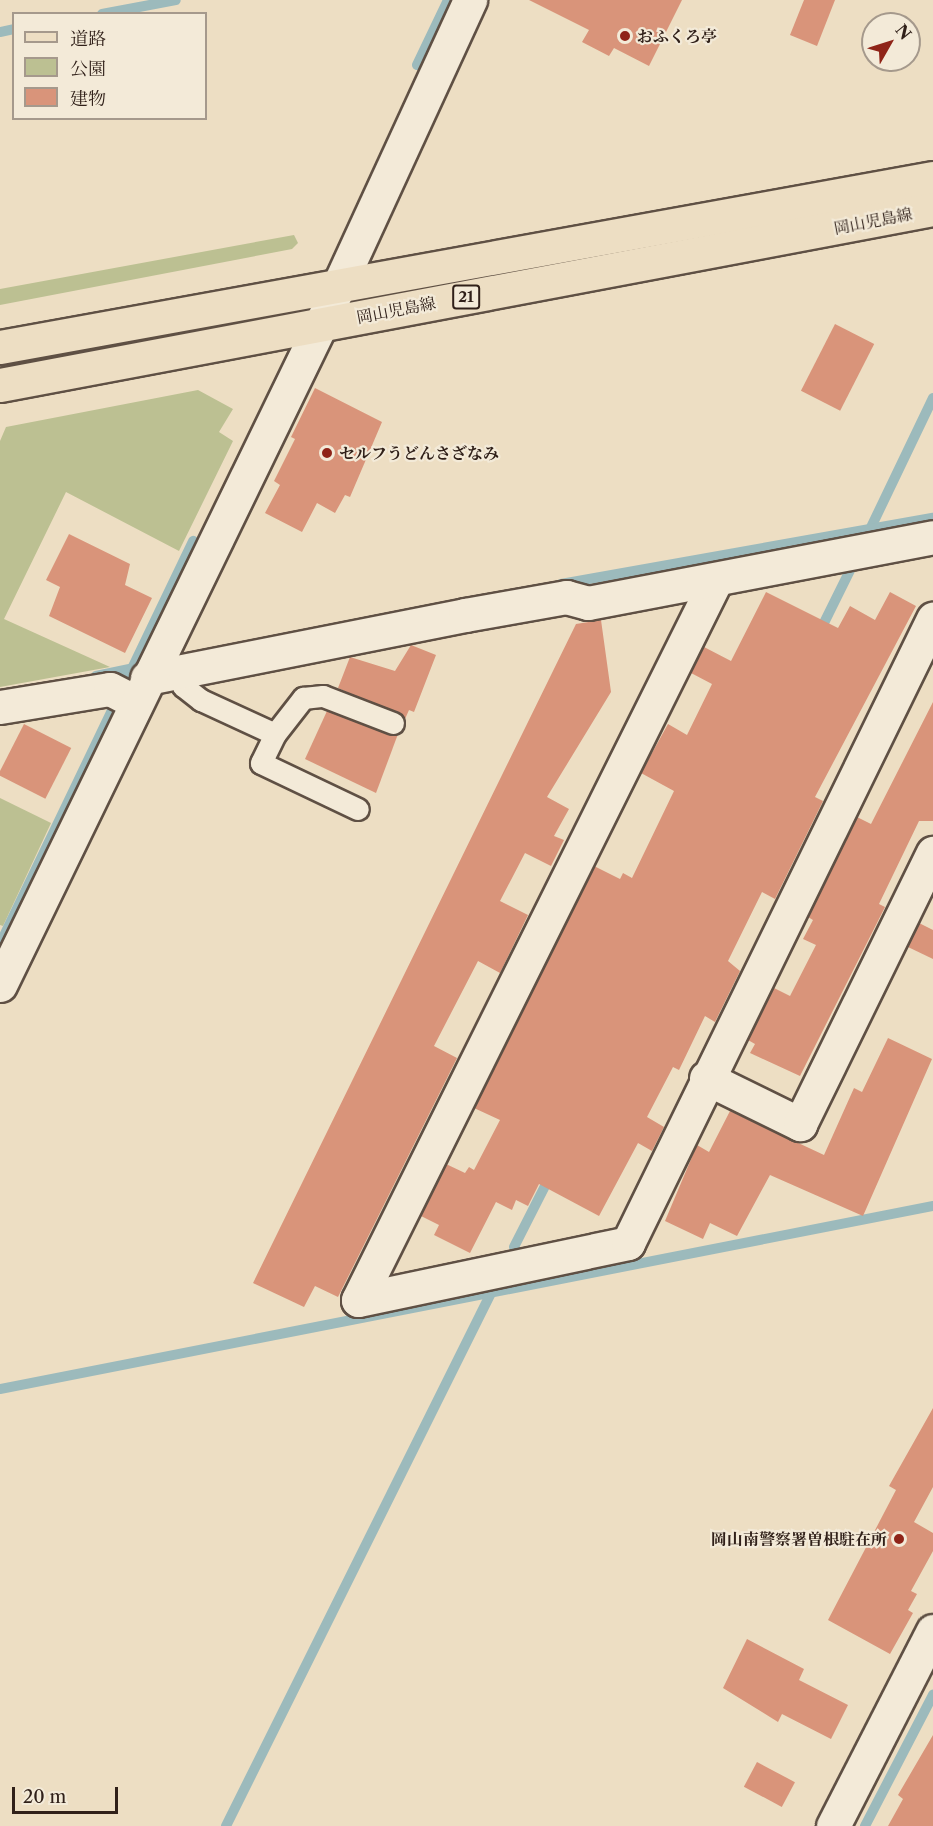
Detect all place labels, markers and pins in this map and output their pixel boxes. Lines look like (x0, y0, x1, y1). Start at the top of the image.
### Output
place label: おふくろ亭 (637, 26, 717, 46)
marker: おふくろ亭 (618, 29, 632, 43)
place label: セルフうどんさざなみ (339, 443, 499, 463)
marker: セルフうどんさざなみ (320, 446, 334, 460)
place label: 岡山南警察署曽根駐在所 (711, 1529, 887, 1549)
marker: 岡山南警察署曽根駐在所 (892, 1532, 906, 1546)

